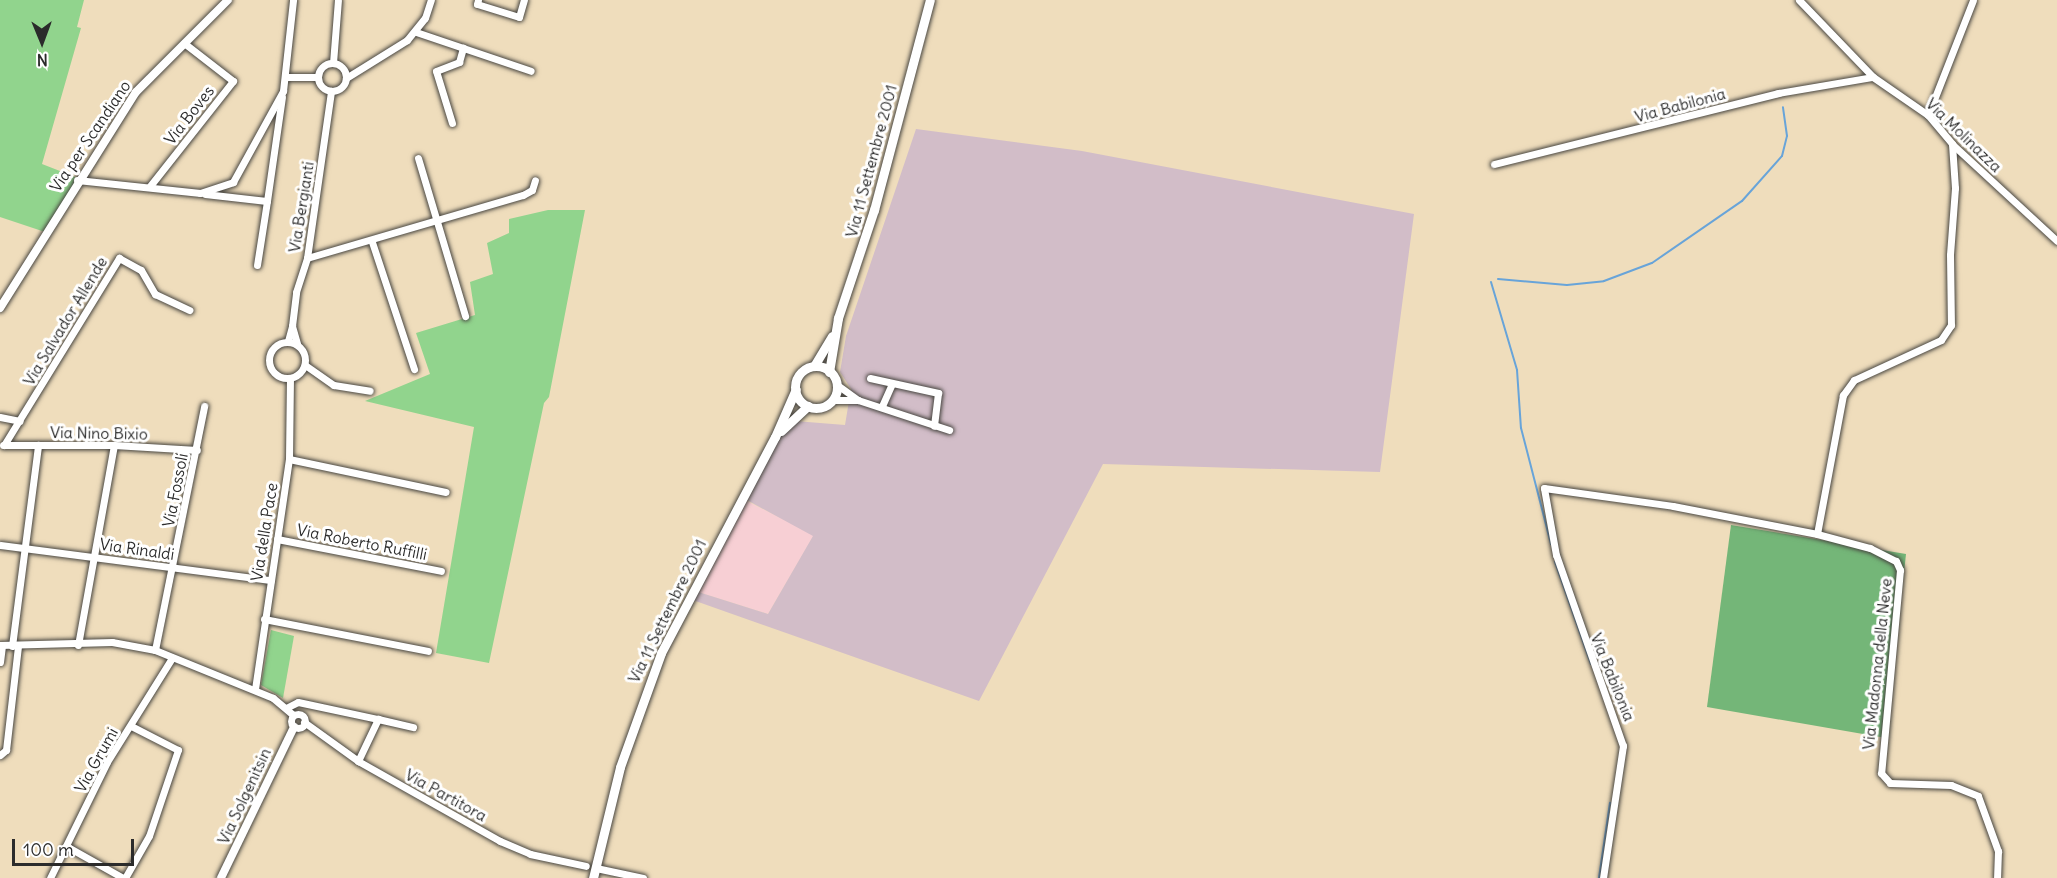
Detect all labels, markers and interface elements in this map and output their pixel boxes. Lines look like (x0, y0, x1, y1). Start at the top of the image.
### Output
north arrow (12, 12, 72, 72)
text: N (37, 50, 48, 70)
street label: Via per Scandiano (46, 77, 134, 195)
street label: Via Boves (160, 82, 218, 148)
street label: Via 11 Settembre 2001 (841, 83, 901, 239)
street label: Via Babilonia (1633, 84, 1727, 126)
street label: Via Molinazza (1922, 94, 2006, 176)
street label: Via Bergianti (284, 160, 318, 254)
street label: Via Salvador Allende (19, 253, 111, 389)
street label: Via Nino Bixio (50, 423, 148, 443)
street label: Via Fossoli (158, 452, 192, 528)
street label: Via della Pace (247, 481, 281, 583)
street label: Via Roberto Ruffilli (295, 520, 429, 564)
street label: Via Rinaldi (98, 534, 176, 564)
street label: Via 11 Settembre 2001 (624, 536, 710, 686)
street label: Via Madonna della Neve (1858, 577, 1896, 751)
street label: Via Babilonia (1587, 630, 1639, 724)
street label: Via Grumi (70, 724, 122, 796)
street label: Via Solgenitsin (213, 745, 275, 847)
street label: Via Partitora (402, 765, 490, 825)
scale bar (15, 827, 136, 865)
text: 100 m (23, 838, 74, 861)

